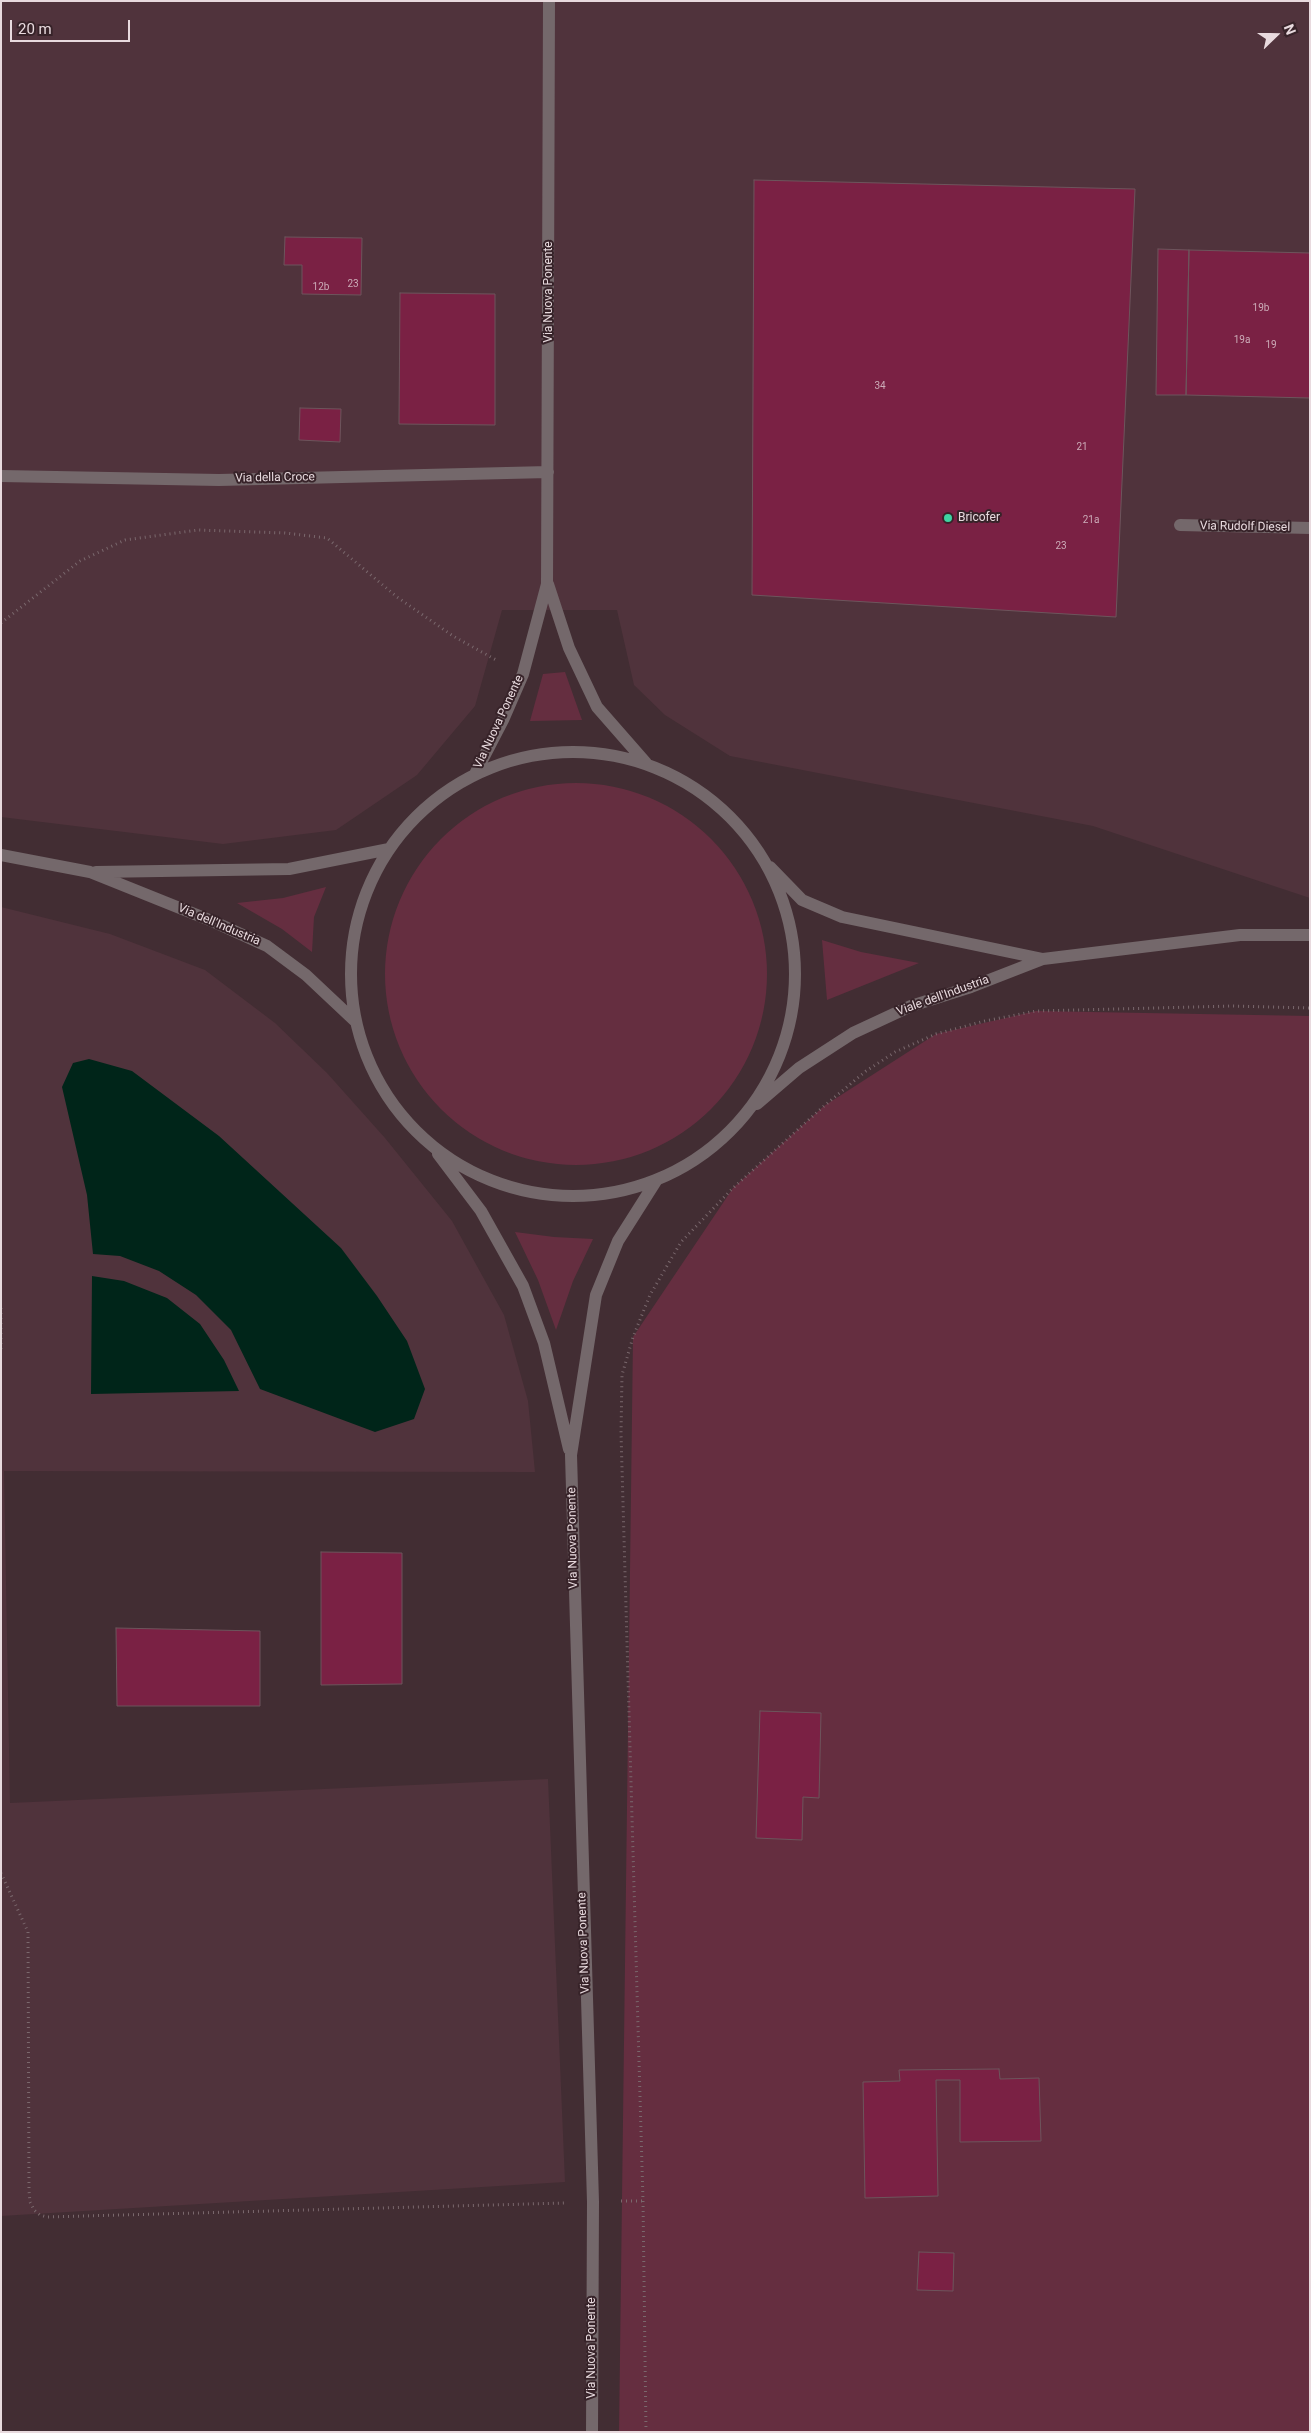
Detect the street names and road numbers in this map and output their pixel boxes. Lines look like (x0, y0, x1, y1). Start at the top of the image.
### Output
street label: Via Nuova Ponente (542, 241, 556, 343)
street label: Via della Croce (235, 470, 315, 486)
street label: Via Rudolf Diesel (1200, 519, 1290, 535)
street label: Via Nuova Ponente (471, 673, 527, 771)
street label: Via dell'Industria (176, 901, 262, 949)
street label: Viale dell'Industria (895, 973, 991, 1019)
street label: Via Nuova Ponente (565, 1487, 581, 1589)
street label: Via Nuova Ponente (575, 1892, 593, 1994)
street label: Via Nuova Ponente (585, 2297, 599, 2399)

